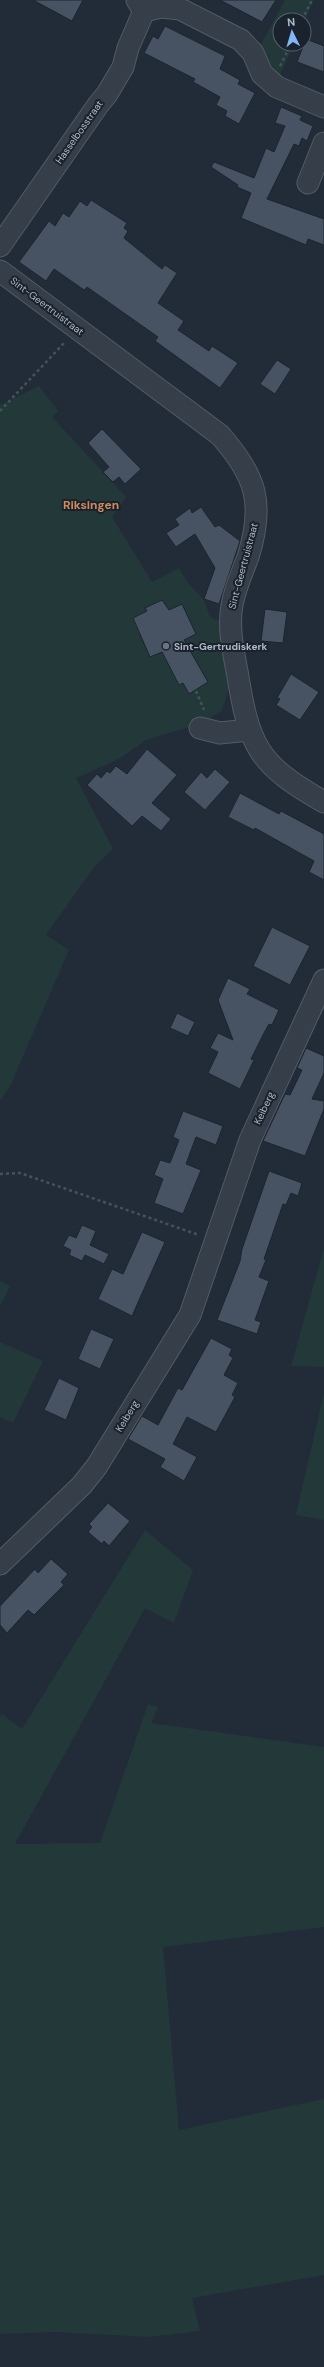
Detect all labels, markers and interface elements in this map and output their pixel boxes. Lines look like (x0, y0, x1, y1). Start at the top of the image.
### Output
north arrow (272, 12, 312, 52)
text: N (287, 15, 296, 29)
street label: Hasselbosstraat (52, 98, 106, 166)
street label: Sint-Geertruistraat (8, 274, 86, 338)
district label: Riksingen (63, 497, 119, 513)
street label: Sint-Geertruistraat (225, 521, 261, 611)
place label: Sint-Gertrudiskerk (174, 640, 268, 653)
marker: Sint-Gertrudiskerk (161, 641, 171, 651)
street label: Keiberg (251, 1089, 277, 1126)
street label: Keiberg (112, 1397, 142, 1434)

